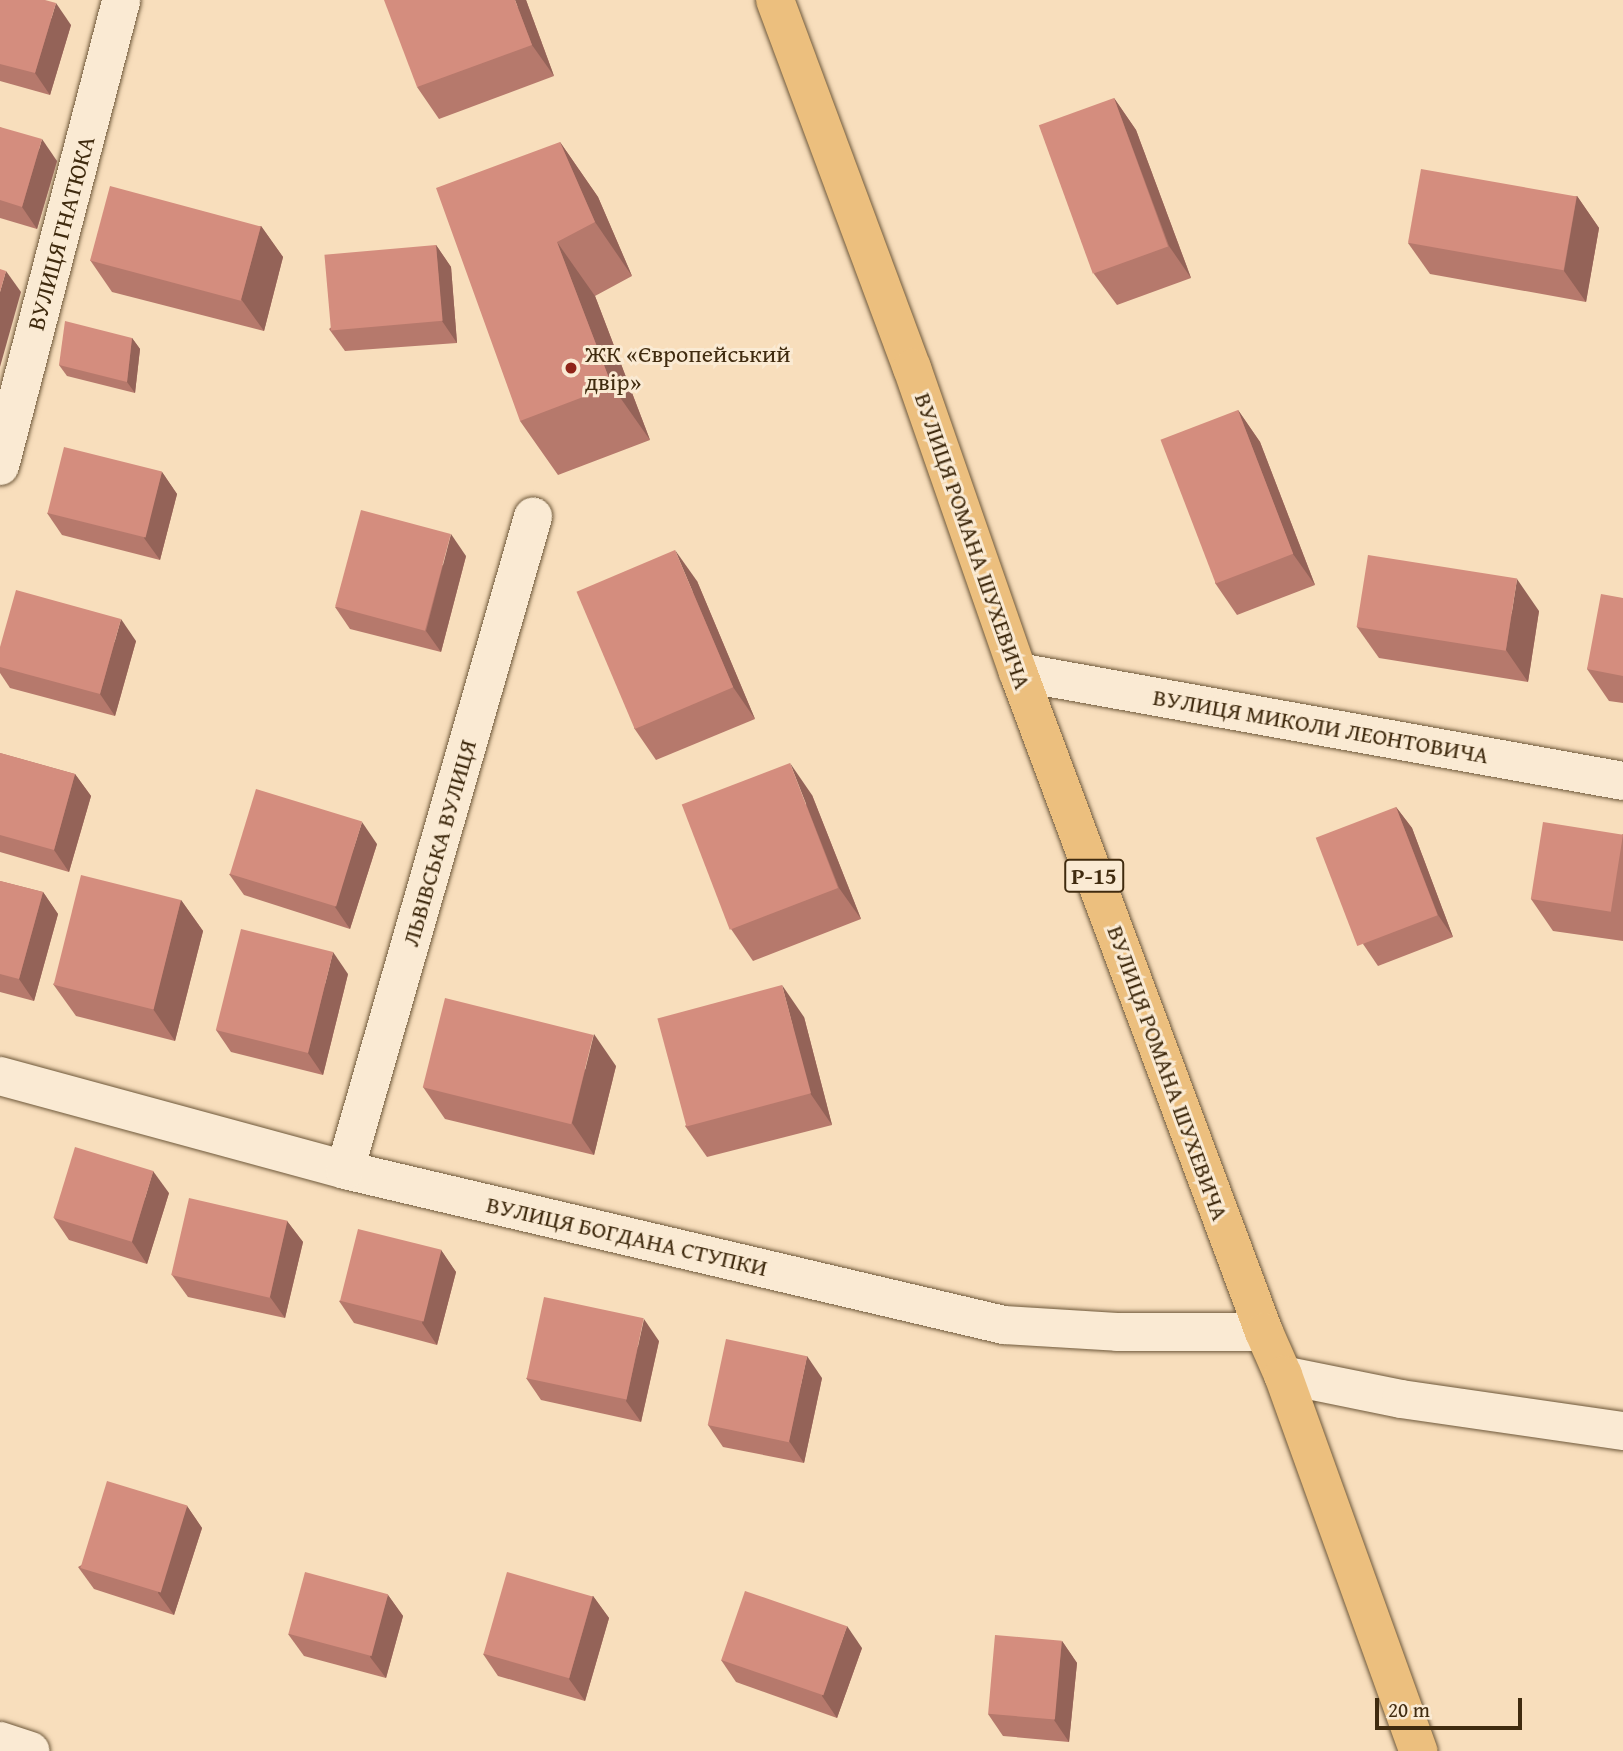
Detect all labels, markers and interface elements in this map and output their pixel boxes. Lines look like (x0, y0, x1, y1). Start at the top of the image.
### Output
street label: ВУЛИЦЯ ГНАТЮКА (21, 133, 101, 333)
place label: ЖК «Європейський двір» (585, 340, 790, 396)
marker: ЖК «Європейський двір» (563, 360, 579, 376)
street label: ВУЛИЦЯ РОМАНА ШУХЕВИЧА (909, 389, 1037, 693)
street label: ВУЛИЦЯ МИКОЛИ ЛЕОНТОВИЧА (1151, 682, 1491, 770)
street label: ЛЬВІВСЬКА ВУЛИЦЯ (396, 736, 482, 950)
road number: Р-15 (1062, 856, 1126, 896)
street label: ВУЛИЦЯ РОМАНА ШУХЕВИЧА (1101, 922, 1235, 1224)
street label: ВУЛИЦЯ БОГДАНА СТУПКИ (484, 1190, 770, 1282)
scale bar (1378, 1684, 1525, 1728)
text: 20 m (1388, 1694, 1430, 1725)

